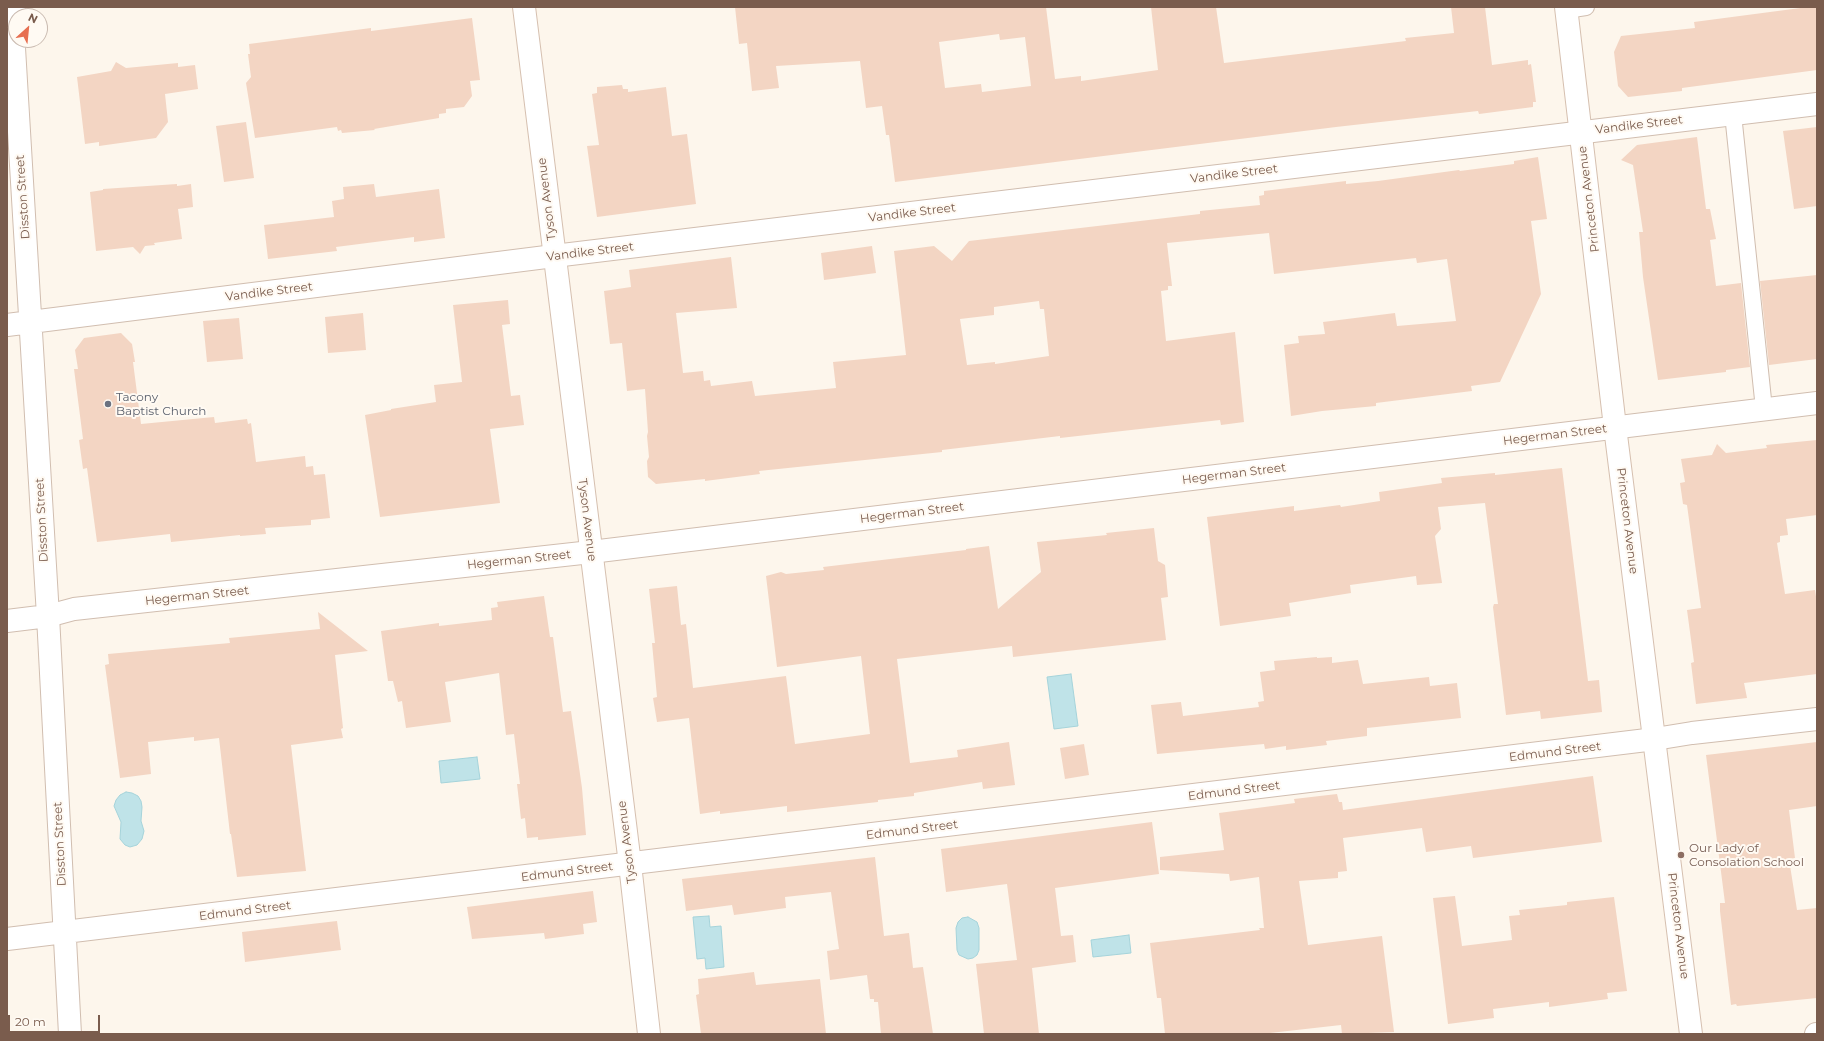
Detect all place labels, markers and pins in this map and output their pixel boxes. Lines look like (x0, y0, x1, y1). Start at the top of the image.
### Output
place label: Tacony Baptist Church (116, 390, 206, 418)
marker: Tacony Baptist Church (103, 399, 113, 409)
place label: Our Lady of Consolation School (1689, 841, 1804, 869)
marker: Our Lady of Consolation School (1676, 850, 1686, 860)

